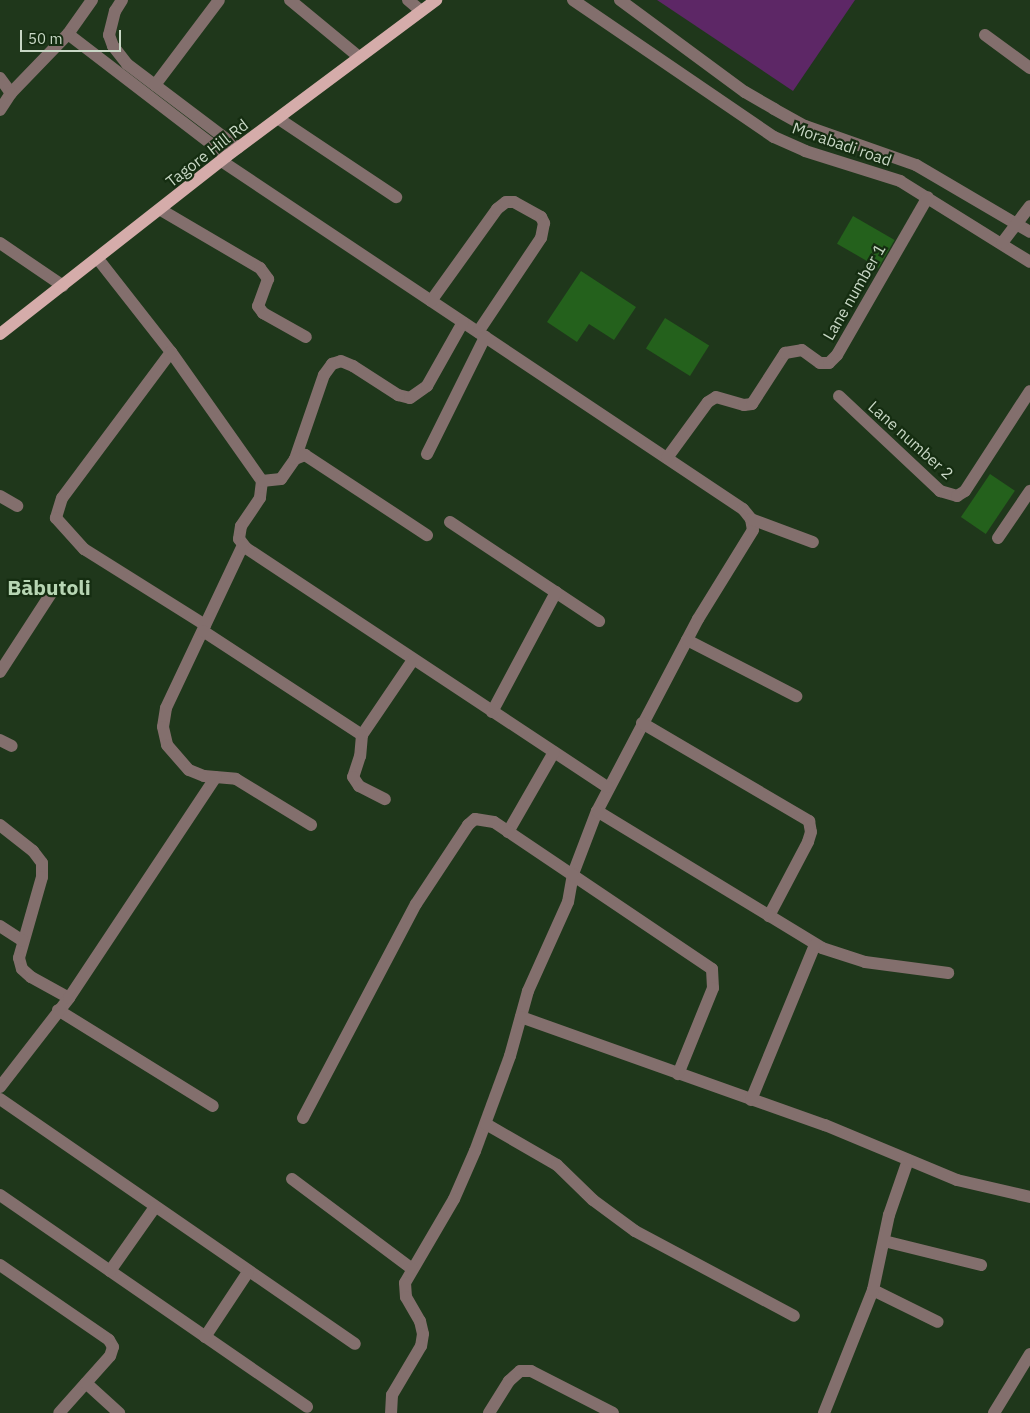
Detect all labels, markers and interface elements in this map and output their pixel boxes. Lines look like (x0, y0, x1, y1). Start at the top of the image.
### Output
scale bar (22, 20, 124, 52)
text: 50 m (28, 29, 63, 48)
street label: Tagore Hill Rd (162, 115, 252, 191)
street label: Morabadi road (790, 118, 894, 170)
street label: Lane number 1 (819, 241, 889, 343)
street label: Lane number 2 (865, 397, 957, 483)
district label: Bābutoli (7, 574, 91, 600)

